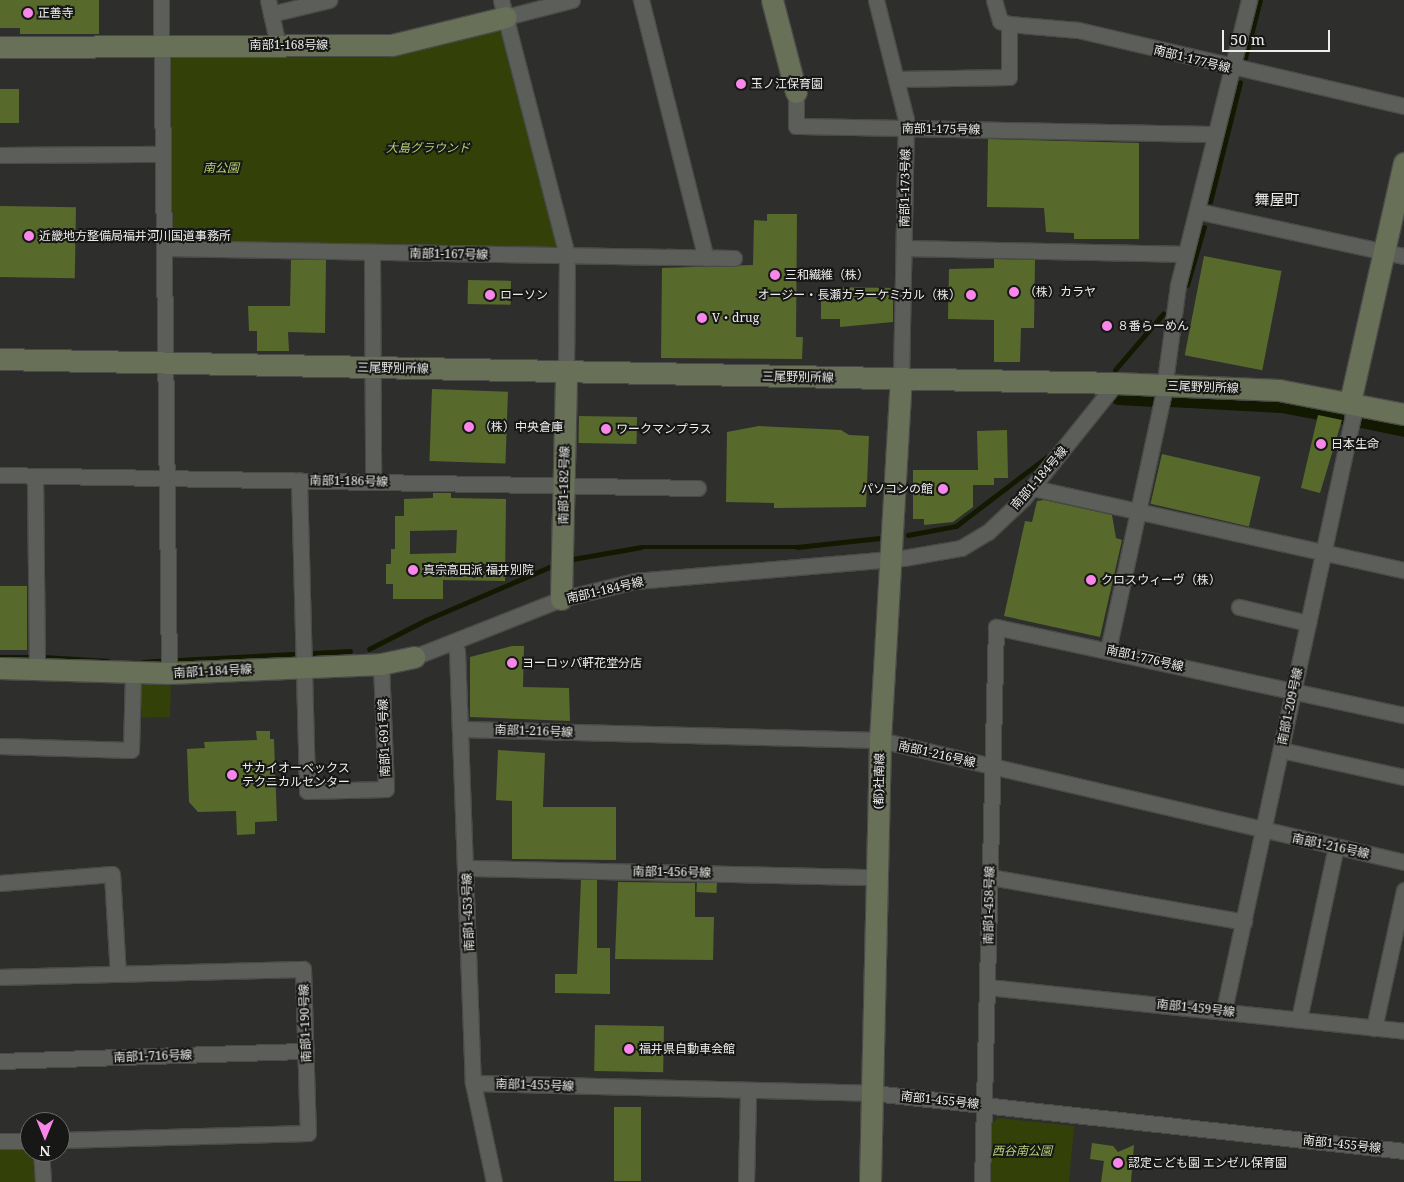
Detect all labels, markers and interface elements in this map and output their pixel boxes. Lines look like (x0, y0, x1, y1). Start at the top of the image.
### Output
place label: 正善寺 (38, 6, 74, 20)
marker: 正善寺 (22, 7, 34, 19)
scale bar (1224, 20, 1332, 52)
text: 50 m (1230, 29, 1265, 49)
street label: 南部1-168号線 (250, 38, 328, 52)
street label: 南部1-177号線 (1152, 43, 1232, 75)
place label: 玉ノ江保育園 (751, 77, 823, 91)
marker: 玉ノ江保育園 (735, 78, 747, 90)
street label: 南部1-175号線 (902, 121, 980, 137)
park label: 大島グラウンド (386, 141, 470, 155)
street label: 南部1-173号線 (897, 149, 913, 227)
park label: 南公園 (203, 161, 239, 175)
district label: 舞屋町 (1255, 191, 1299, 209)
place label: 近畿地方整備局福井河川国道事務所 (39, 229, 231, 243)
marker: 近畿地方整備局福井河川国道事務所 (23, 230, 35, 242)
street label: 南部1-167号線 (410, 246, 488, 262)
place label: 三和繊維（株） (785, 268, 869, 282)
marker: 三和繊維（株） (769, 269, 781, 281)
place label: （株）カラヤ (1024, 285, 1096, 299)
marker: （株）カラヤ (1008, 286, 1020, 298)
place label: ローソン (500, 288, 548, 302)
place label: オージー・長瀬カラーケミカル（株） (757, 288, 961, 302)
marker: ローソン (484, 289, 496, 301)
marker: オージー・長瀬カラーケミカル（株） (965, 289, 977, 301)
place label: V・drug (712, 311, 759, 325)
marker: V・drug (696, 312, 708, 324)
place label: ８番らーめん (1117, 319, 1189, 333)
marker: ８番らーめん (1101, 320, 1113, 332)
street label: 三尾野別所線 (357, 360, 429, 376)
street label: 三尾野別所線 (762, 369, 834, 385)
street label: 三尾野別所線 (1167, 379, 1239, 395)
place label: （株）中央倉庫 (479, 420, 563, 434)
marker: （株）中央倉庫 (463, 421, 475, 433)
place label: ワークマンプラス (616, 422, 712, 436)
marker: ワークマンプラス (600, 423, 612, 435)
place label: 日本生命 (1331, 437, 1379, 451)
marker: 日本生命 (1315, 438, 1327, 450)
street label: 南部1-184号線 (1008, 444, 1070, 512)
street label: 南部1-182号線 (556, 446, 572, 524)
street label: 南部1-186号線 (310, 473, 388, 489)
place label: パソコンの館 (861, 482, 933, 496)
marker: パソコンの館 (937, 483, 949, 495)
place label: 真宗高田派 福井別院 (423, 563, 534, 577)
marker: 真宗高田派 福井別院 (407, 564, 419, 576)
place label: クロスウィーヴ（株） (1101, 573, 1221, 587)
street label: 南部1-184号線 (565, 574, 645, 606)
marker: クロスウィーヴ（株） (1085, 574, 1097, 586)
street label: 南部1-776号線 (1105, 642, 1185, 674)
place label: ヨーロッパ軒花堂分店 (522, 656, 642, 670)
marker: ヨーロッパ軒花堂分店 (506, 657, 518, 669)
street label: 南部1-184号線 (173, 662, 253, 680)
street label: 南部1-209号線 (1275, 666, 1305, 746)
street label: 南部1-691号線 (375, 698, 393, 778)
street label: 南部1-216号線 (494, 722, 574, 740)
street label: 南部1-216号線 (897, 738, 977, 770)
street label: (都)社南線 (871, 753, 887, 809)
place label: サカイオーベックス テクニカルセンター (242, 761, 350, 789)
marker: サカイオーベックス テクニカルセンター (226, 769, 238, 781)
street label: 南部1-216号線 (1291, 831, 1371, 861)
street label: 南部1-456号線 (633, 864, 711, 880)
street label: 南部1-458号線 (981, 866, 997, 944)
street label: 南部1-453号線 (459, 872, 477, 952)
street label: 南部1-190号線 (296, 983, 314, 1063)
street label: 南部1-459号線 (1156, 997, 1236, 1019)
place label: 福井県自動車会館 (639, 1042, 735, 1056)
marker: 福井県自動車会館 (623, 1043, 635, 1055)
street label: 南部1-716号線 (113, 1047, 193, 1065)
street label: 南部1-455号線 (495, 1076, 575, 1094)
street label: 南部1-455号線 (900, 1089, 980, 1111)
north arrow (20, 1112, 70, 1162)
street label: 南部1-455号線 (1302, 1133, 1382, 1155)
text: N (39, 1142, 51, 1161)
park label: 西谷南公園 (992, 1144, 1052, 1158)
place label: 認定こども園 エンゼル保育園 (1128, 1156, 1287, 1170)
marker: 認定こども園 エンゼル保育園 (1112, 1157, 1124, 1169)

